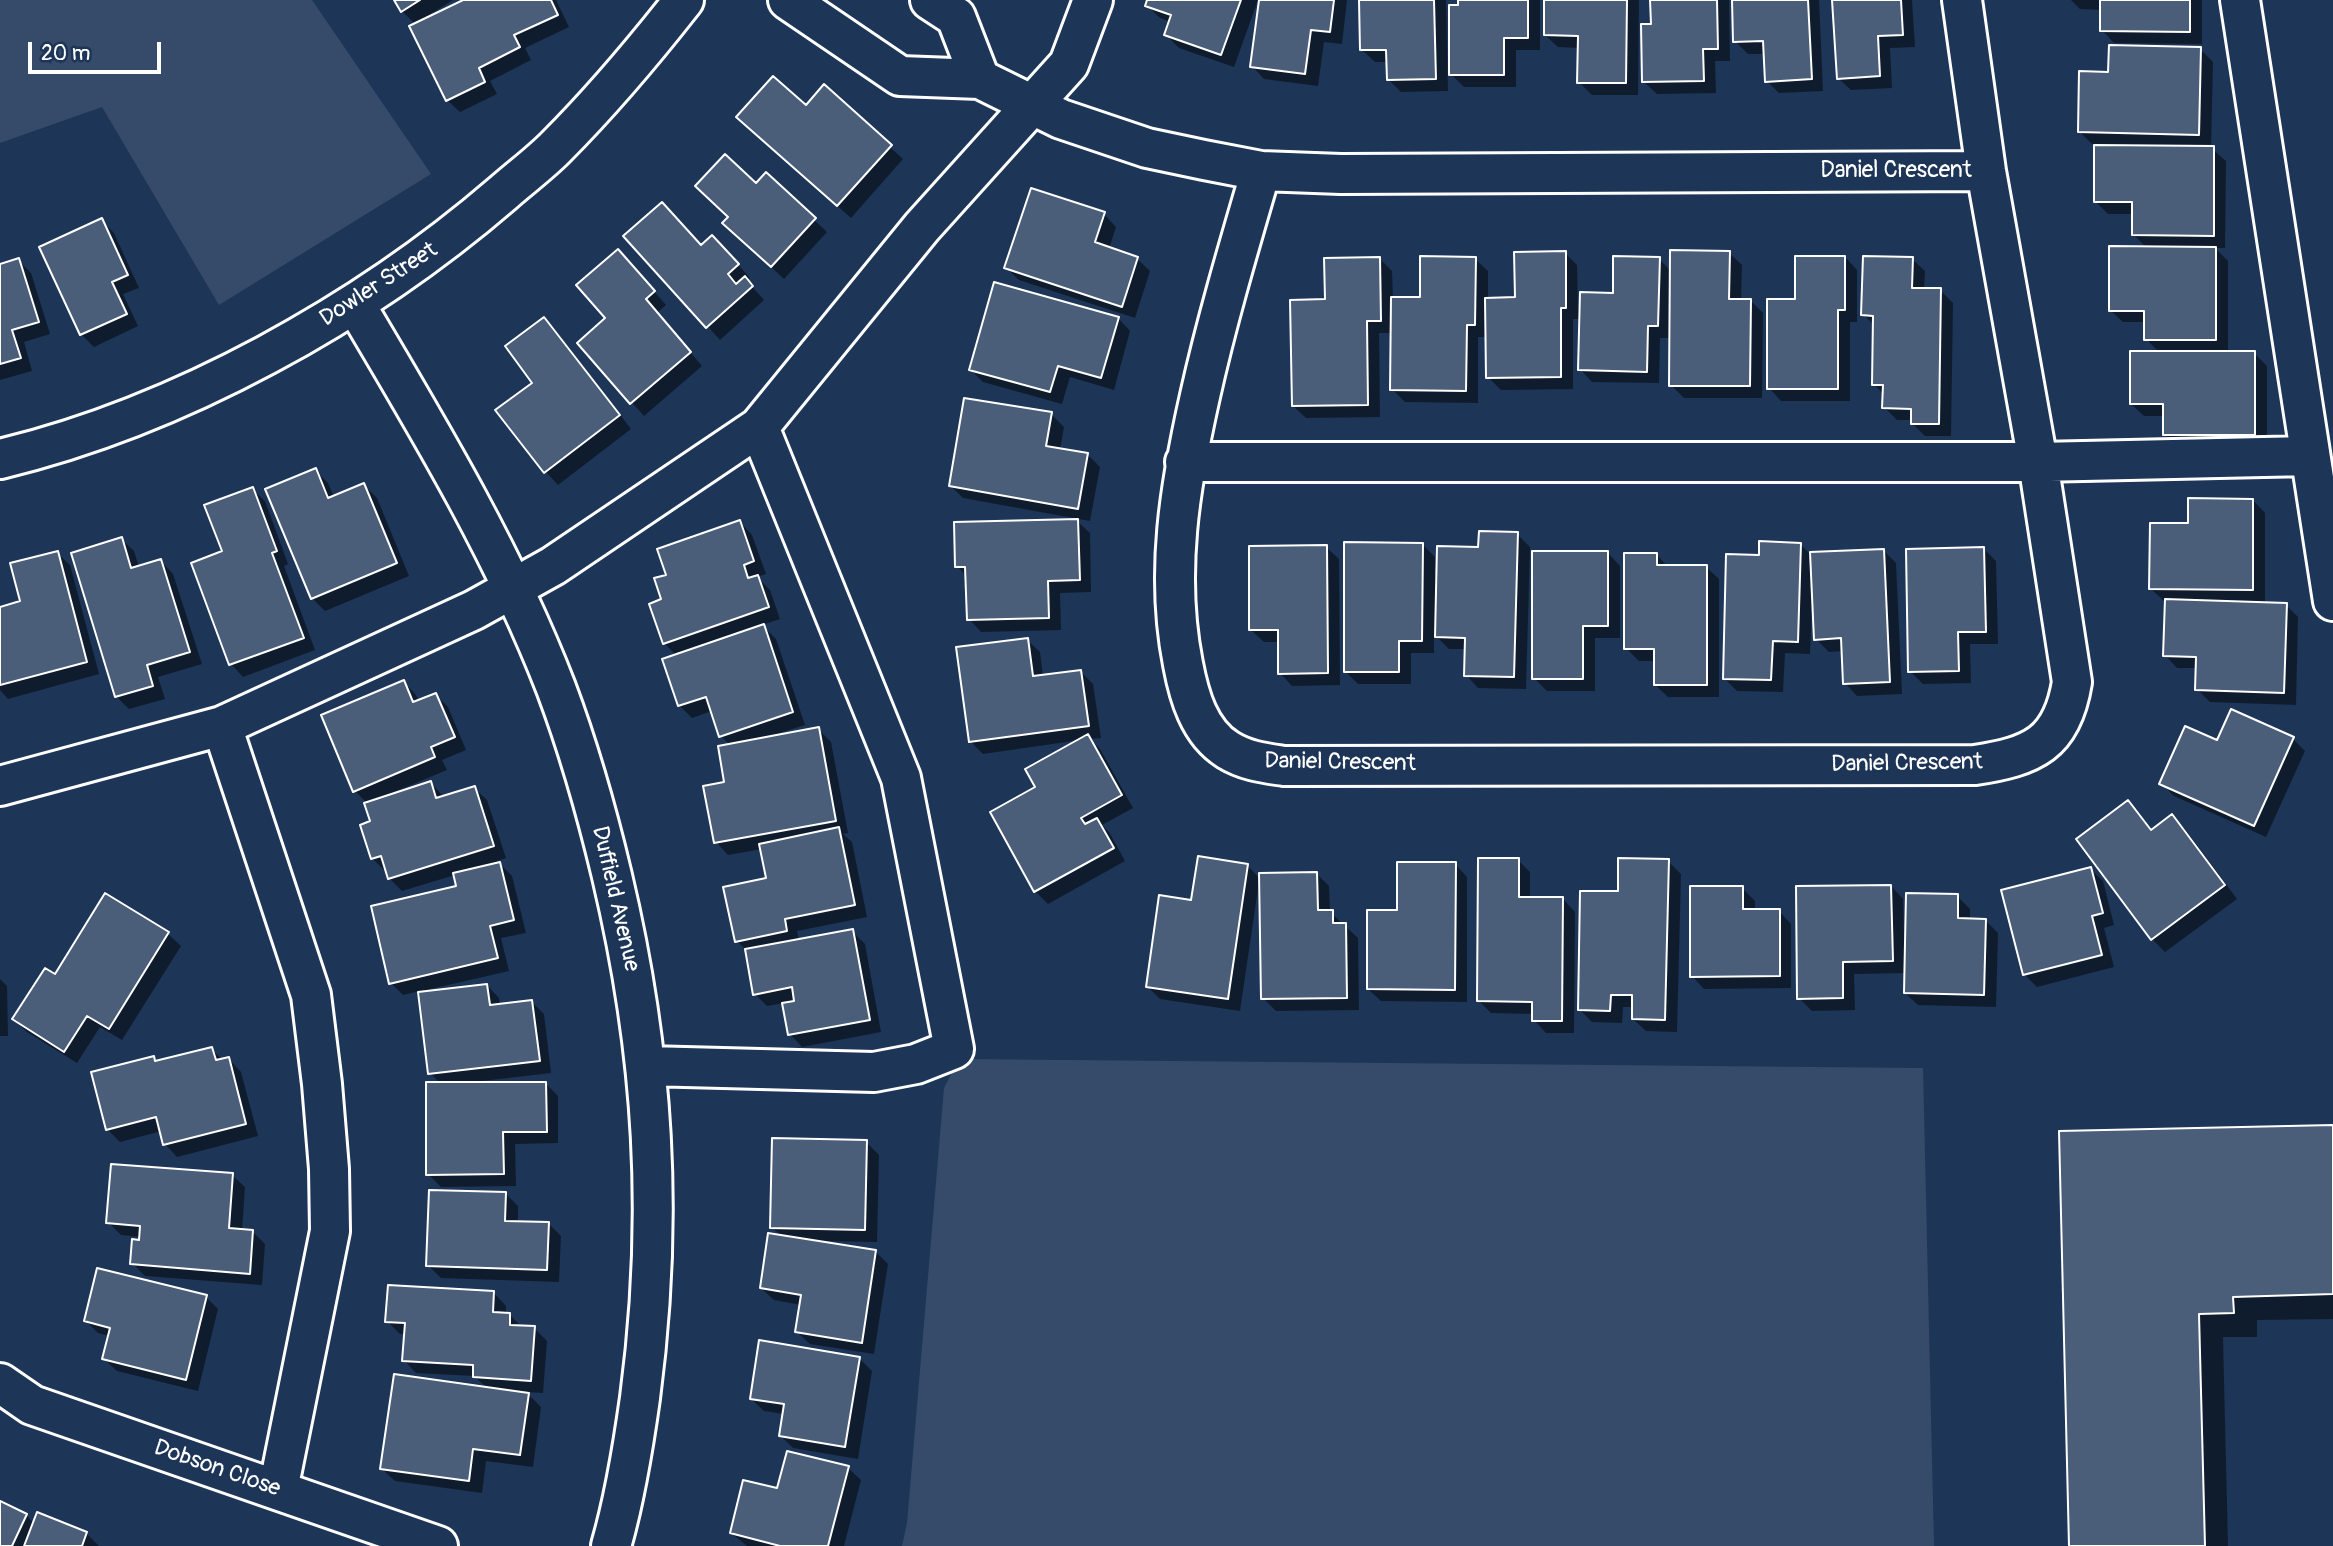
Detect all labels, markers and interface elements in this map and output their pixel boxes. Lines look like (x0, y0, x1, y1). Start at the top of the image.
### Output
scale bar (32, 28, 164, 72)
text: 20 m (41, 40, 90, 67)
street label: Daniel Crescent (1820, 157, 1972, 185)
street label: Dowler Street (315, 237, 443, 333)
street label: Daniel Crescent (1264, 748, 1416, 778)
street label: Daniel Crescent (1831, 749, 1983, 779)
street label: Duffield Avenue (585, 824, 645, 974)
street label: Dobson Close (150, 1434, 284, 1504)

